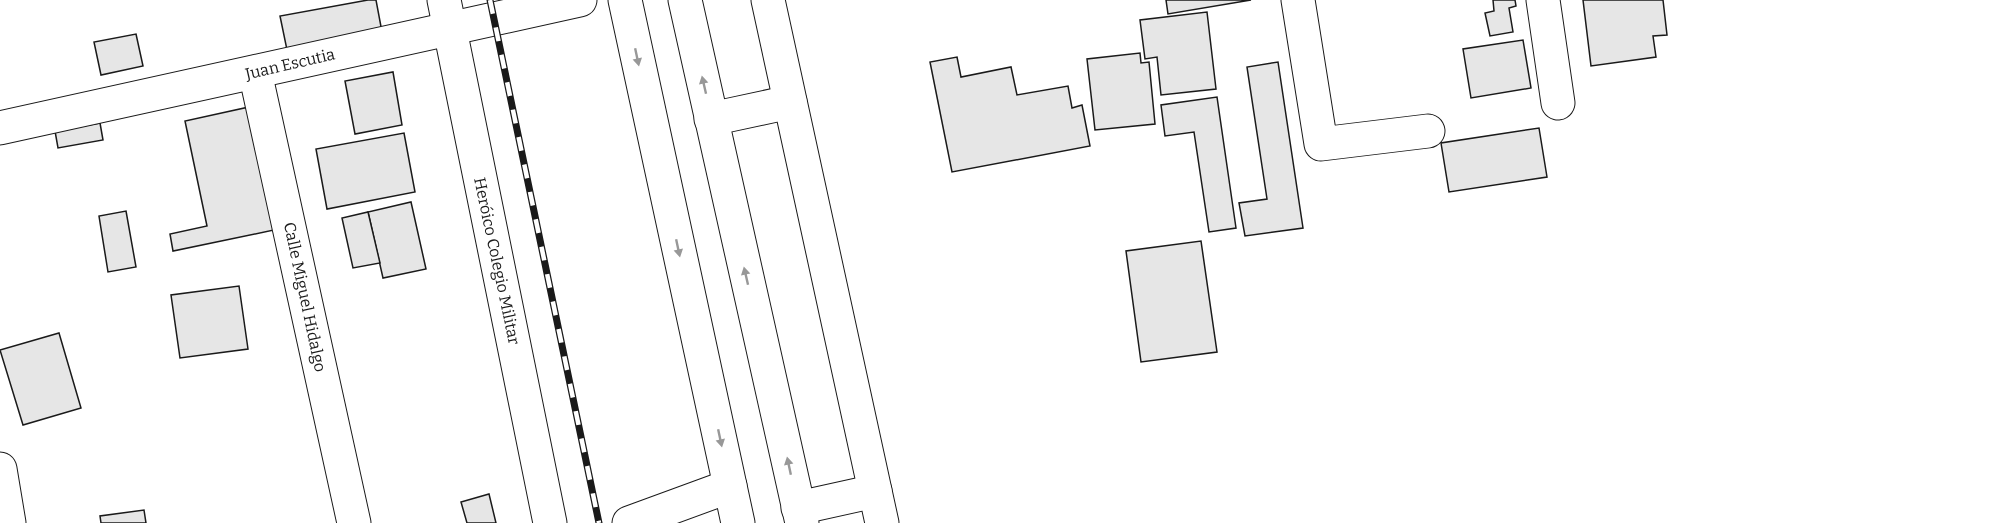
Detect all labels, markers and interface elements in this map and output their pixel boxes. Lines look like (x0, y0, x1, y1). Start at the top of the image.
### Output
street label: Juan Escutia (242, 44, 337, 84)
one-way arrow (633, 48, 642, 67)
one-way arrow (699, 76, 708, 95)
street label: Heróico Colegio Militar (470, 176, 524, 346)
street label: Calle Miguel Hidalgo (280, 220, 330, 374)
one-way arrow (674, 238, 684, 257)
one-way arrow (741, 266, 751, 285)
one-way arrow (716, 429, 725, 448)
one-way arrow (784, 456, 793, 475)

